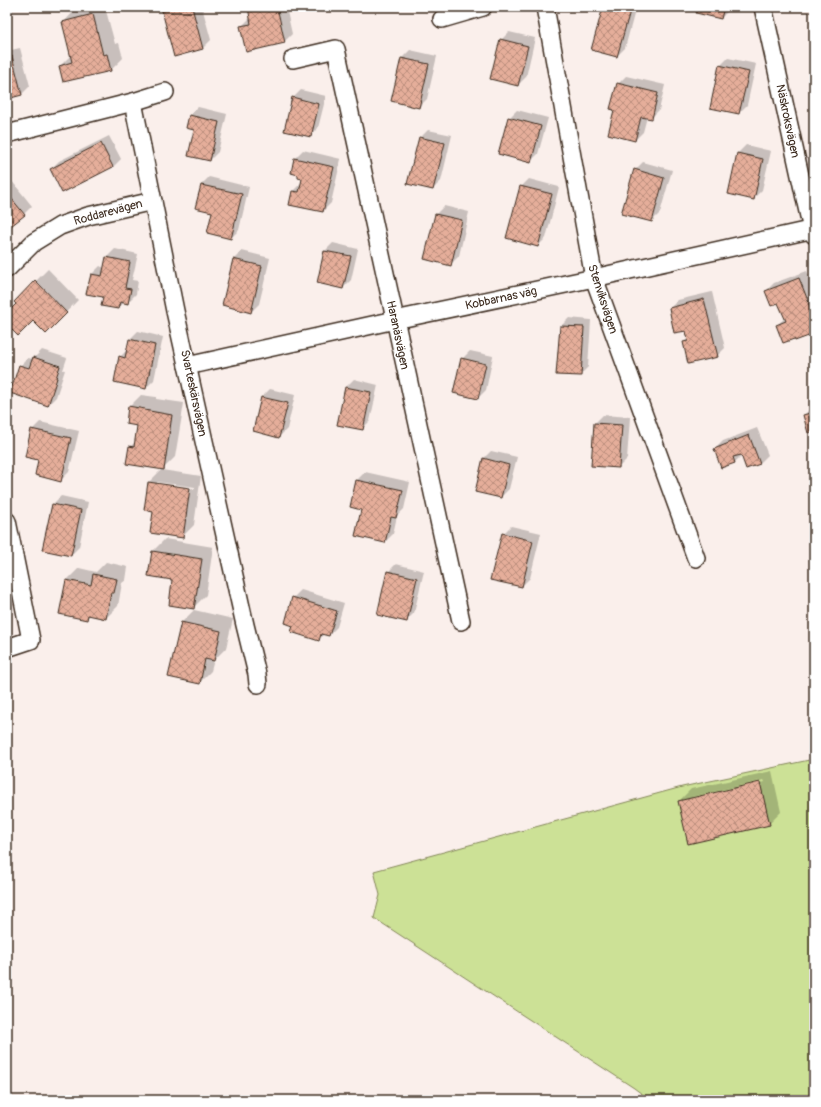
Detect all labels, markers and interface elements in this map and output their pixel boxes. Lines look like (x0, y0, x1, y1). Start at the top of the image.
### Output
street label: Näskroksvägen (772, 83, 803, 159)
street label: Roddarevägen (72, 196, 144, 229)
street label: Stenviksvägen (584, 263, 621, 336)
street label: Kobbarnas väg (464, 284, 538, 313)
street label: Haranäsvägen (383, 299, 412, 371)
street label: Svarteskärsvägen (177, 348, 210, 438)

